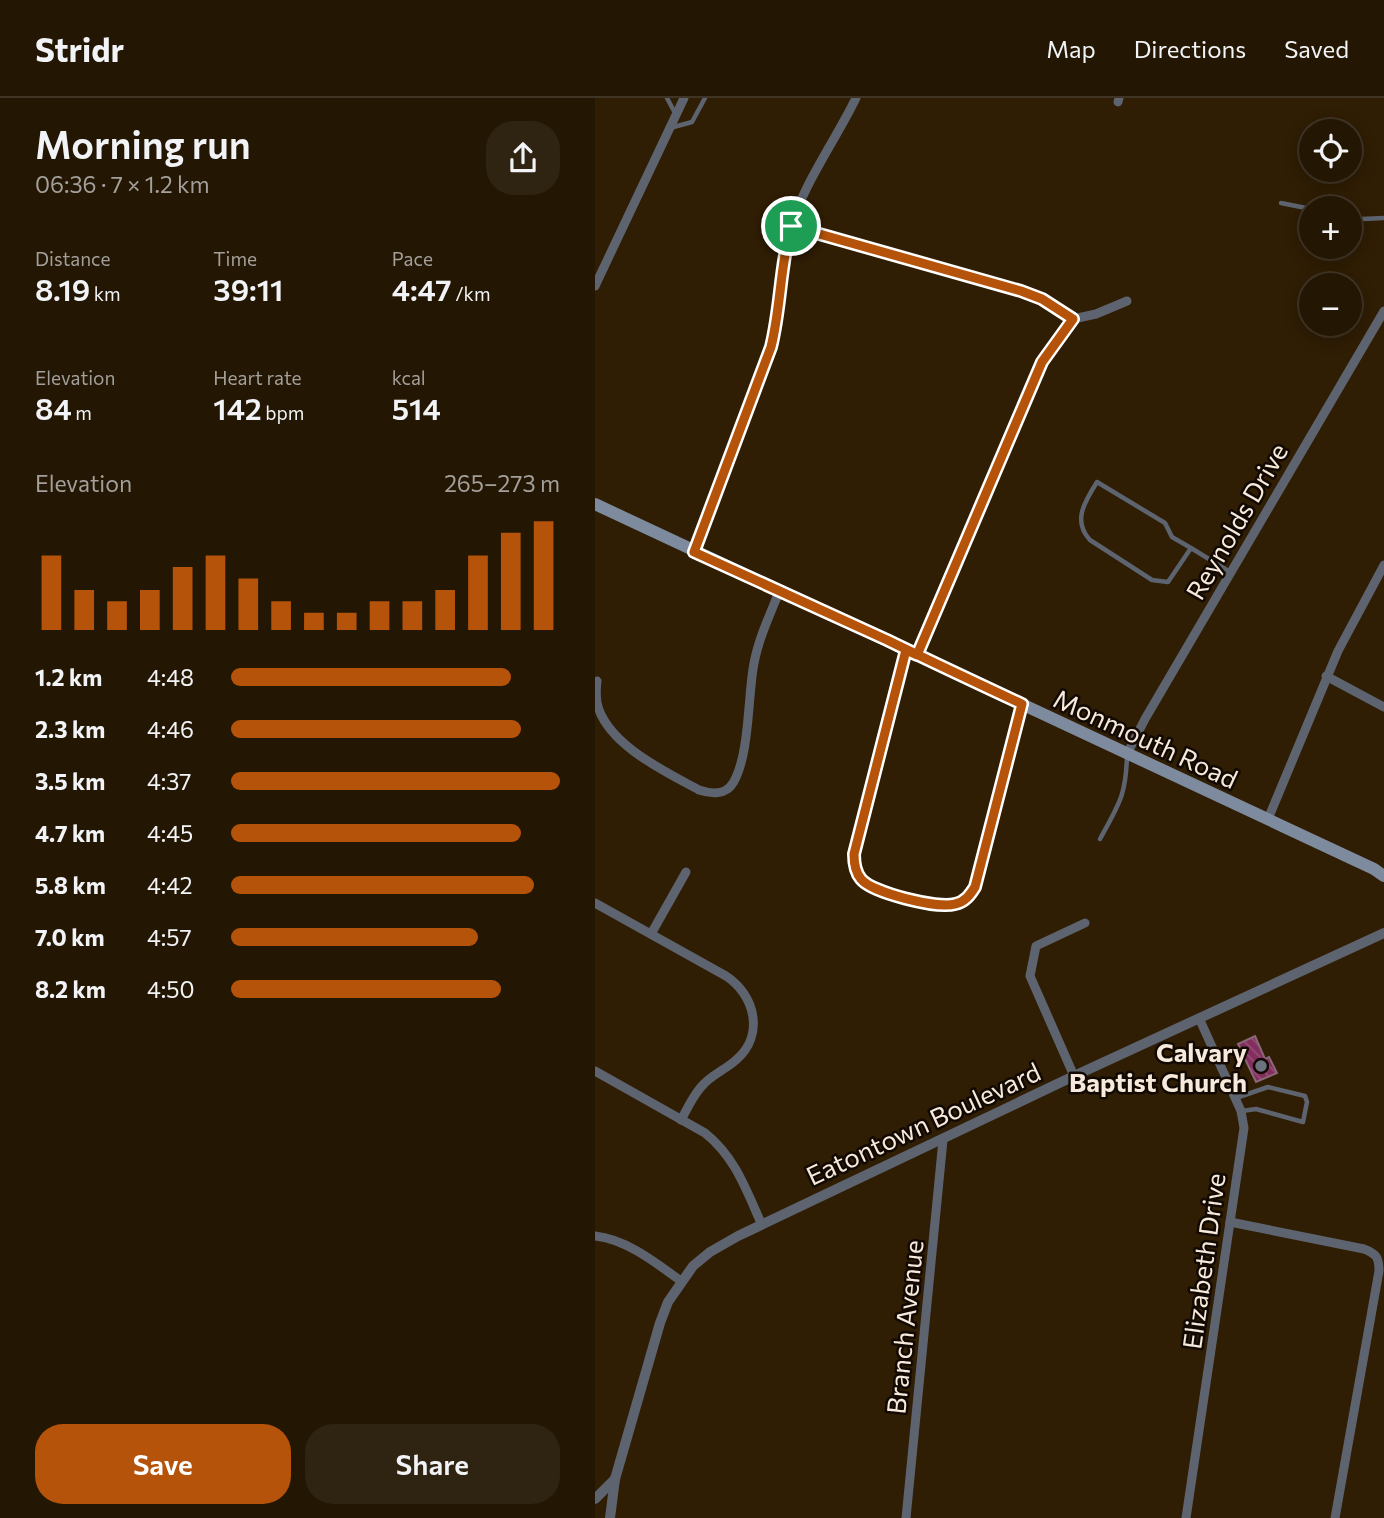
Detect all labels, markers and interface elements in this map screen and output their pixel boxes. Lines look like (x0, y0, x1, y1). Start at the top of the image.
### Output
text: Stridr (35, 28, 124, 69)
text: Map (1046, 34, 1096, 63)
text: Directions (1134, 34, 1246, 63)
text: Saved (1284, 34, 1349, 63)
map controls (1299, 119, 1362, 336)
button: locate (1299, 119, 1362, 182)
text: Morning run (35, 120, 251, 167)
button: share (486, 121, 560, 195)
text: 06:36 · 7 × 1.2 km (35, 170, 210, 198)
pin (761, 196, 821, 256)
button: + (1299, 196, 1362, 259)
icon: arrive (772, 207, 810, 245)
text: Distance (35, 247, 111, 270)
text: Time (213, 247, 257, 270)
text: Pace (392, 247, 433, 270)
text: 8.19 (35, 270, 90, 307)
text: 39:11 (213, 270, 283, 307)
text: 4:47 (392, 270, 452, 307)
button: − (1299, 273, 1362, 336)
text: km (90, 282, 121, 305)
text: /km (452, 282, 491, 305)
text: Elevation (35, 366, 115, 389)
text: Heart rate (213, 366, 302, 389)
text: kcal (392, 366, 426, 389)
text: 84 (35, 389, 72, 426)
text: 142 (213, 389, 262, 426)
text: 514 (392, 389, 441, 426)
text: m (72, 401, 92, 424)
text: bpm (262, 401, 304, 424)
street label: Reynolds Drive (1179, 437, 1293, 605)
text: Elevation (35, 469, 132, 497)
text: 265–273 m (444, 469, 560, 497)
text: 1.2 km (35, 663, 102, 691)
text: 4:48 (147, 663, 194, 691)
street label: Monmouth Road (1049, 682, 1243, 794)
text: 2.3 km (35, 715, 105, 743)
text: 4:46 (147, 715, 194, 743)
text: 3.5 km (35, 767, 105, 795)
text: 4:37 (147, 767, 191, 795)
text: 4.7 km (35, 819, 105, 847)
text: 4:45 (147, 819, 193, 847)
text: 5.8 km (35, 871, 106, 899)
text: 4:42 (147, 871, 192, 899)
text: 7.0 km (35, 923, 105, 951)
text: 4:57 (147, 923, 192, 951)
text: 8.2 km (35, 975, 106, 1003)
text: 4:50 (147, 975, 194, 1003)
place label: Calvary Baptist Church (1069, 1036, 1247, 1097)
street label: Eatontown Boulevard (801, 1055, 1045, 1191)
marker: Calvary Baptist Church (1253, 1058, 1269, 1074)
street label: Elizabeth Drive (1175, 1171, 1231, 1351)
street label: Branch Avenue (879, 1238, 929, 1416)
button: Save (35, 1424, 291, 1504)
button: Share (305, 1424, 560, 1504)

